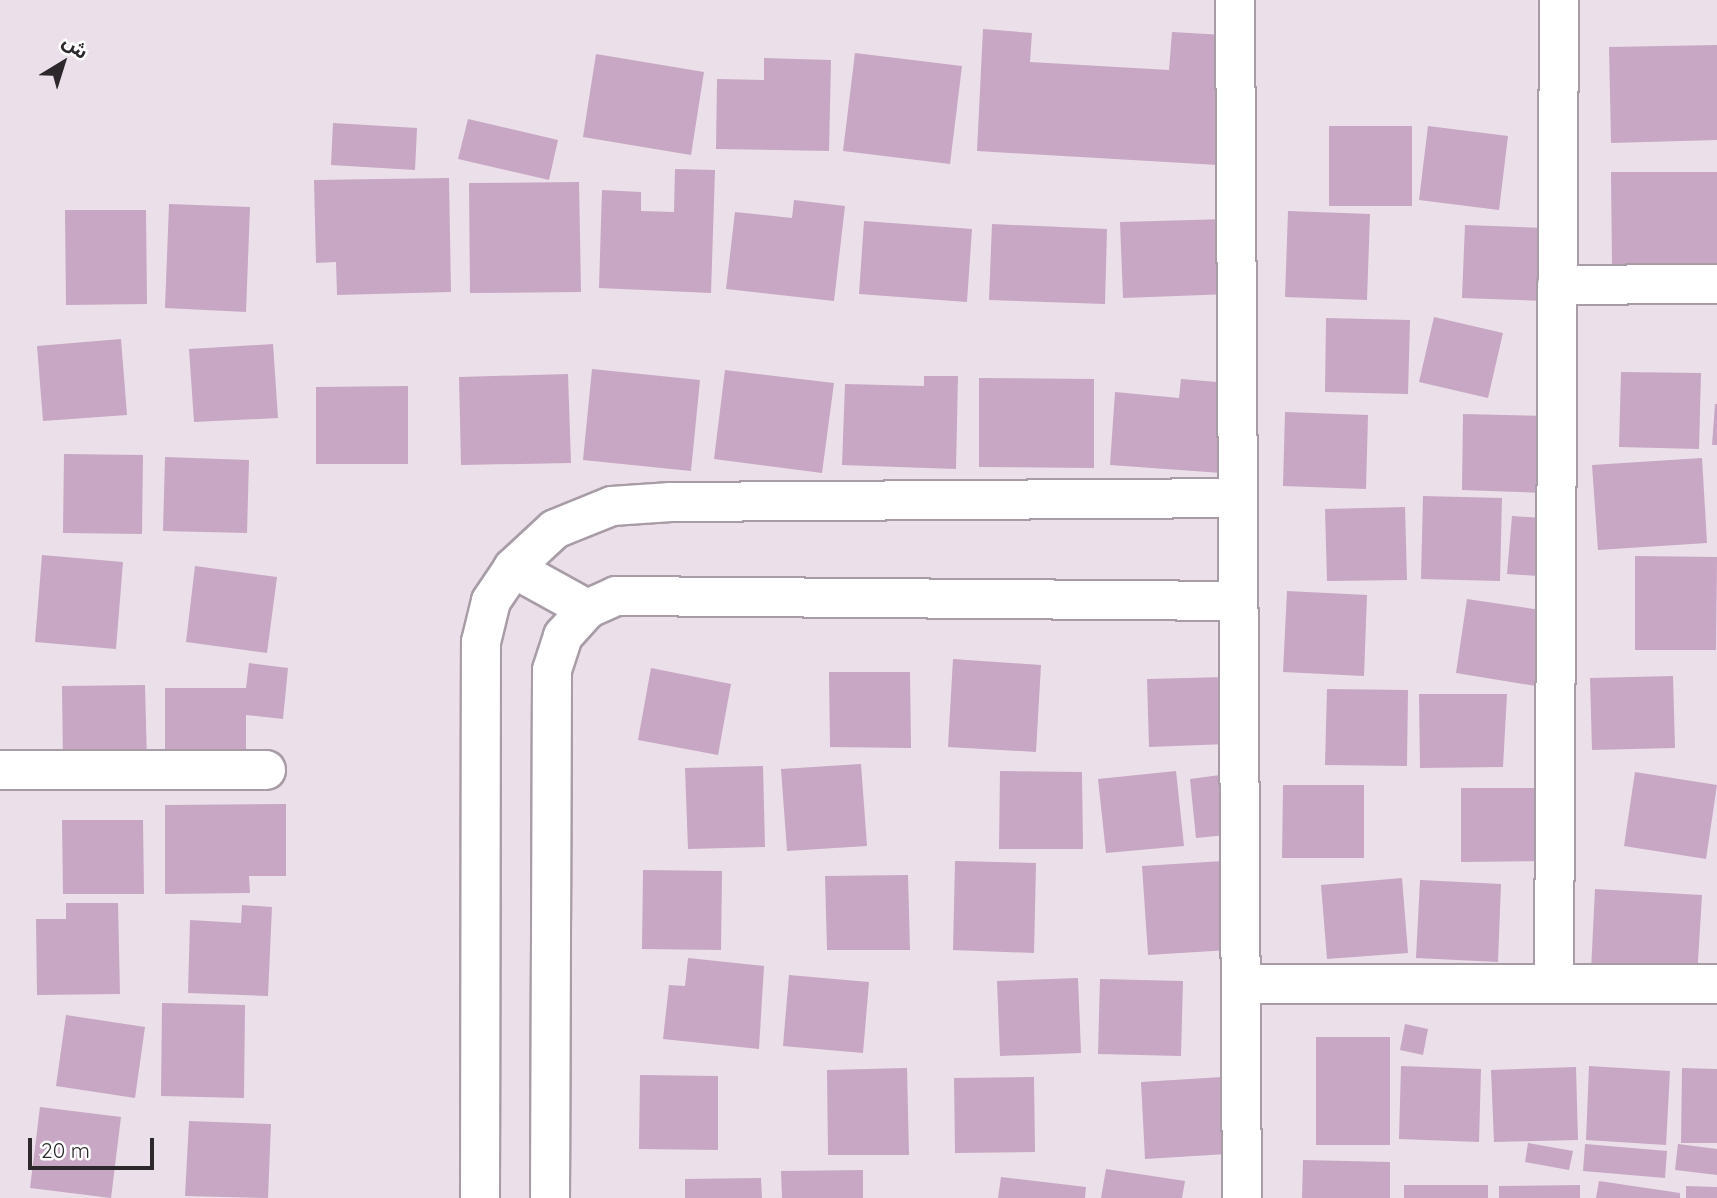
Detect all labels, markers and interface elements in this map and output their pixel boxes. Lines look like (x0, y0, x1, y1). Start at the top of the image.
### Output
north arrow (28, 28, 98, 98)
text: ش (58, 29, 94, 64)
scale bar (32, 1124, 158, 1168)
text: 20 m (41, 1137, 90, 1163)

